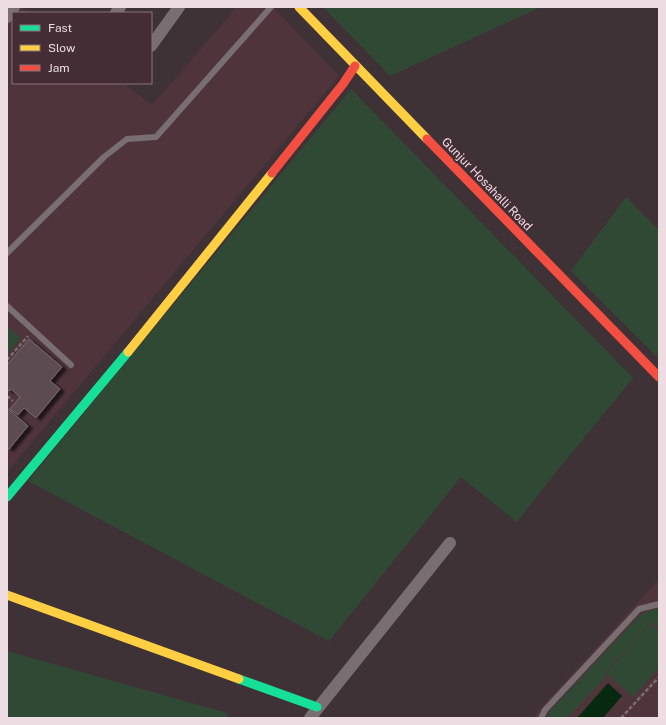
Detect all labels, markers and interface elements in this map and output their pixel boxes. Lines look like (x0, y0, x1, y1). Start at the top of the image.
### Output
legend (12, 12, 152, 84)
text: Fast (48, 21, 73, 35)
text: Slow (48, 41, 76, 55)
text: Jam (48, 61, 70, 75)
street label: Gunjur Hosahalli Road (439, 135, 535, 233)

